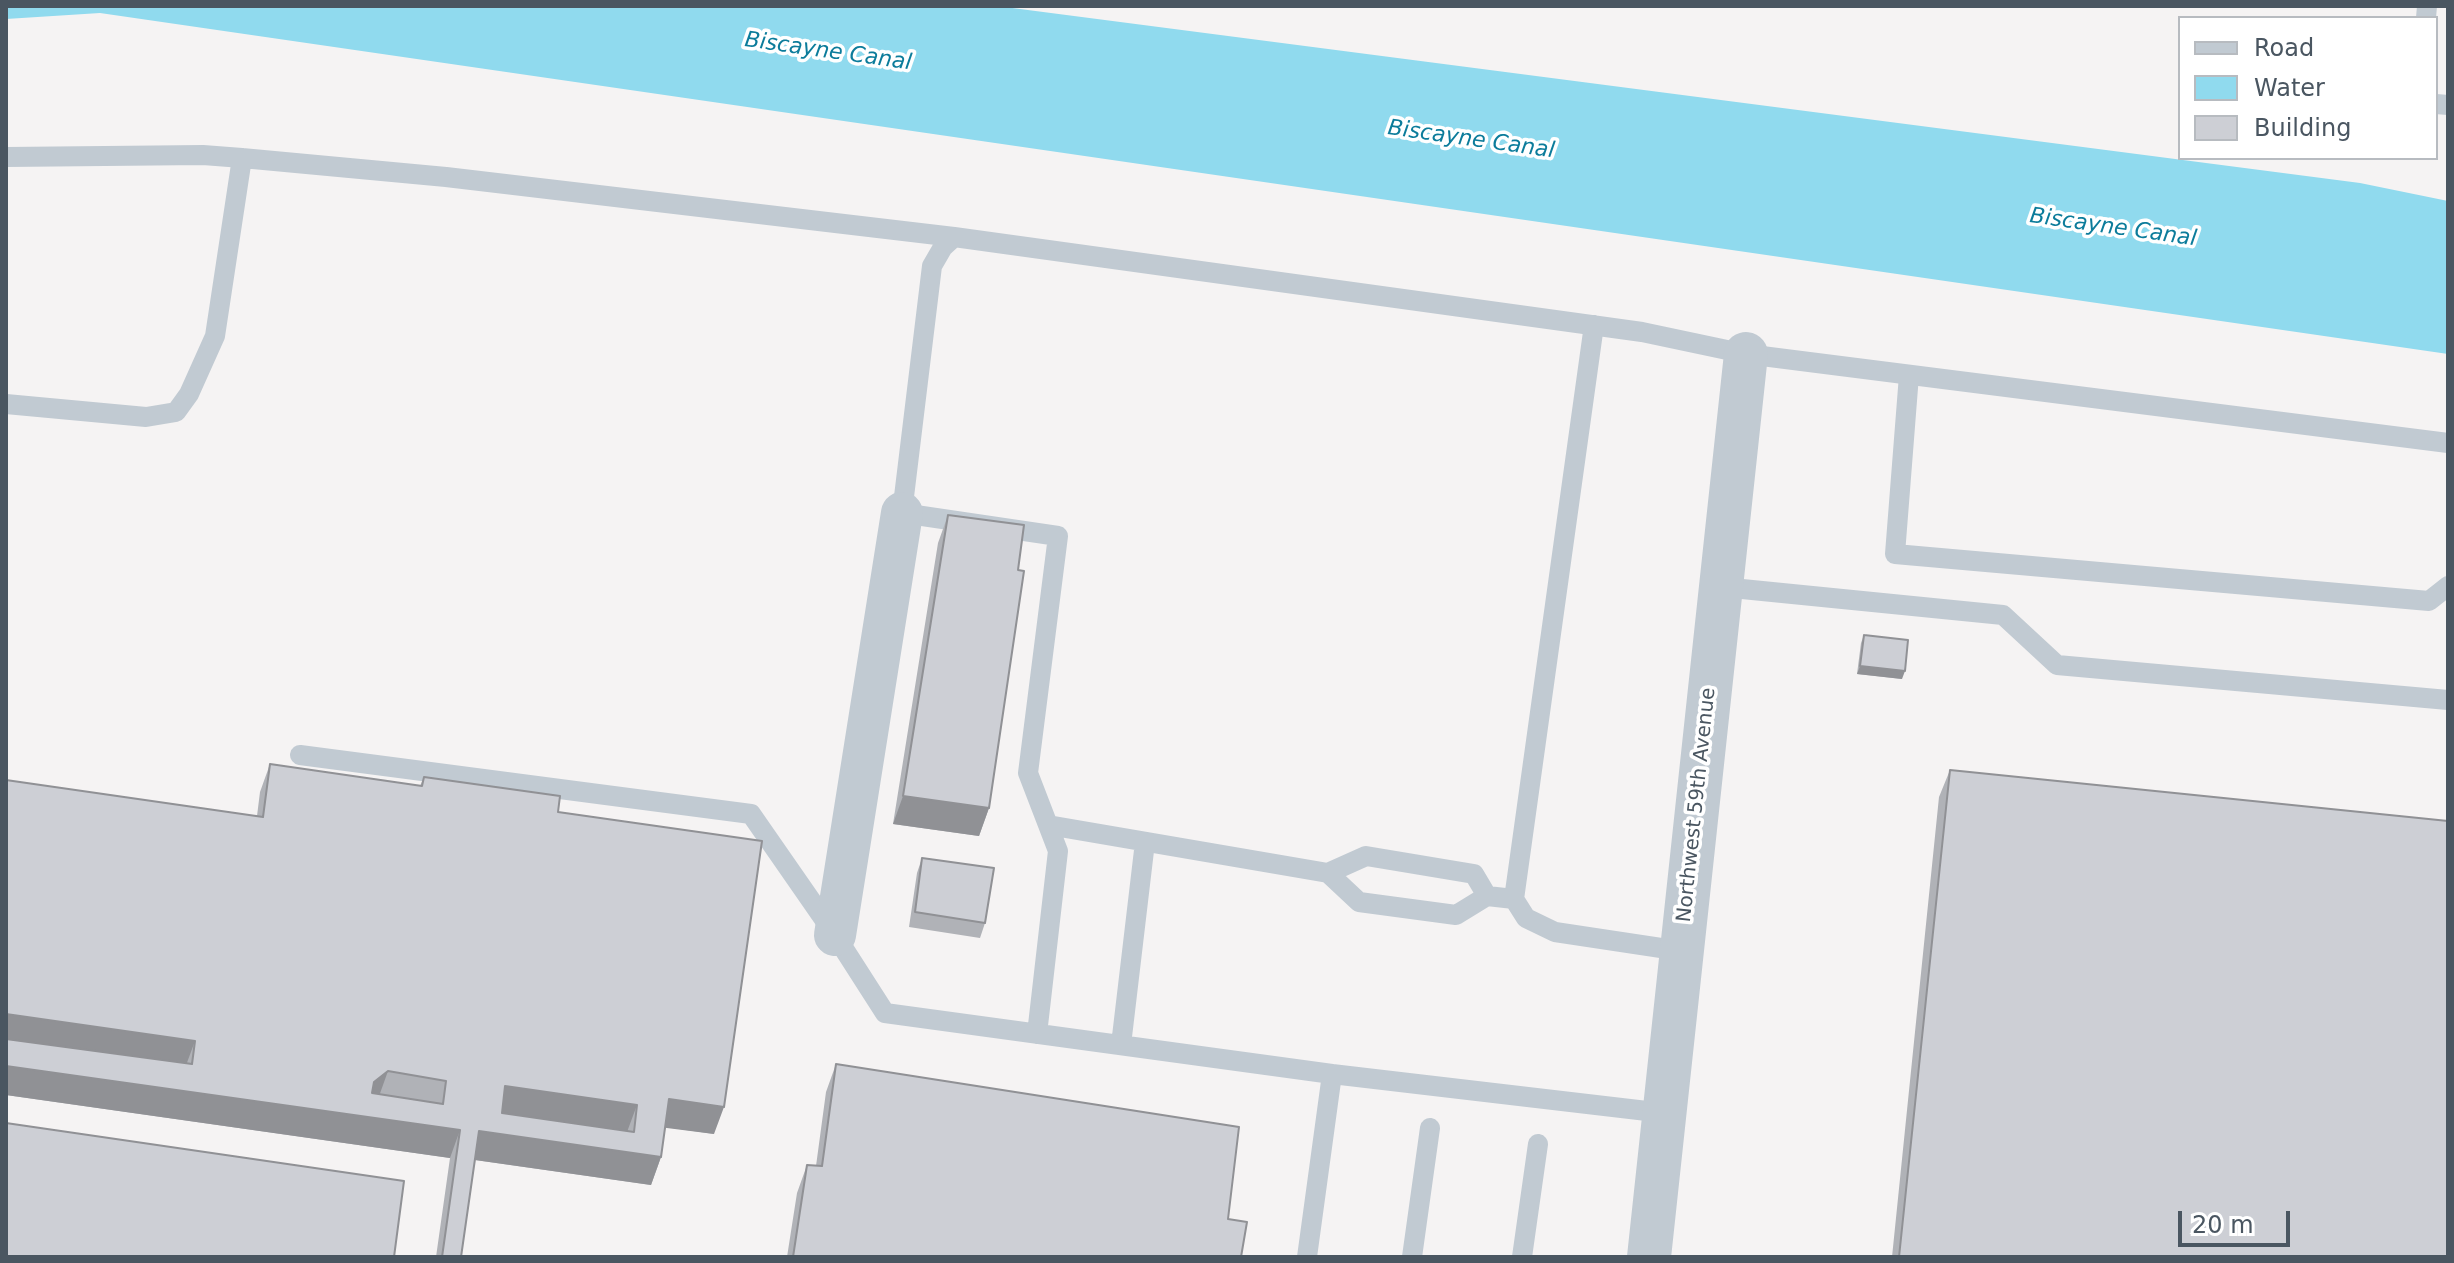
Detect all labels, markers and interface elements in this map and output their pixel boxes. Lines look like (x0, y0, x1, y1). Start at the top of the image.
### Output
legend (2178, 16, 2438, 160)
water label: Biscayne Canal (743, 27, 913, 77)
text: Road (2254, 34, 2314, 62)
text: Water (2254, 74, 2325, 102)
text: Building (2254, 114, 2351, 142)
water label: Biscayne Canal (1386, 115, 1556, 165)
water label: Biscayne Canal (2028, 203, 2198, 253)
street label: Northwest 59th Avenue (1673, 686, 1721, 924)
scale bar (2182, 1195, 2294, 1245)
text: 20 m (2192, 1211, 2254, 1239)

